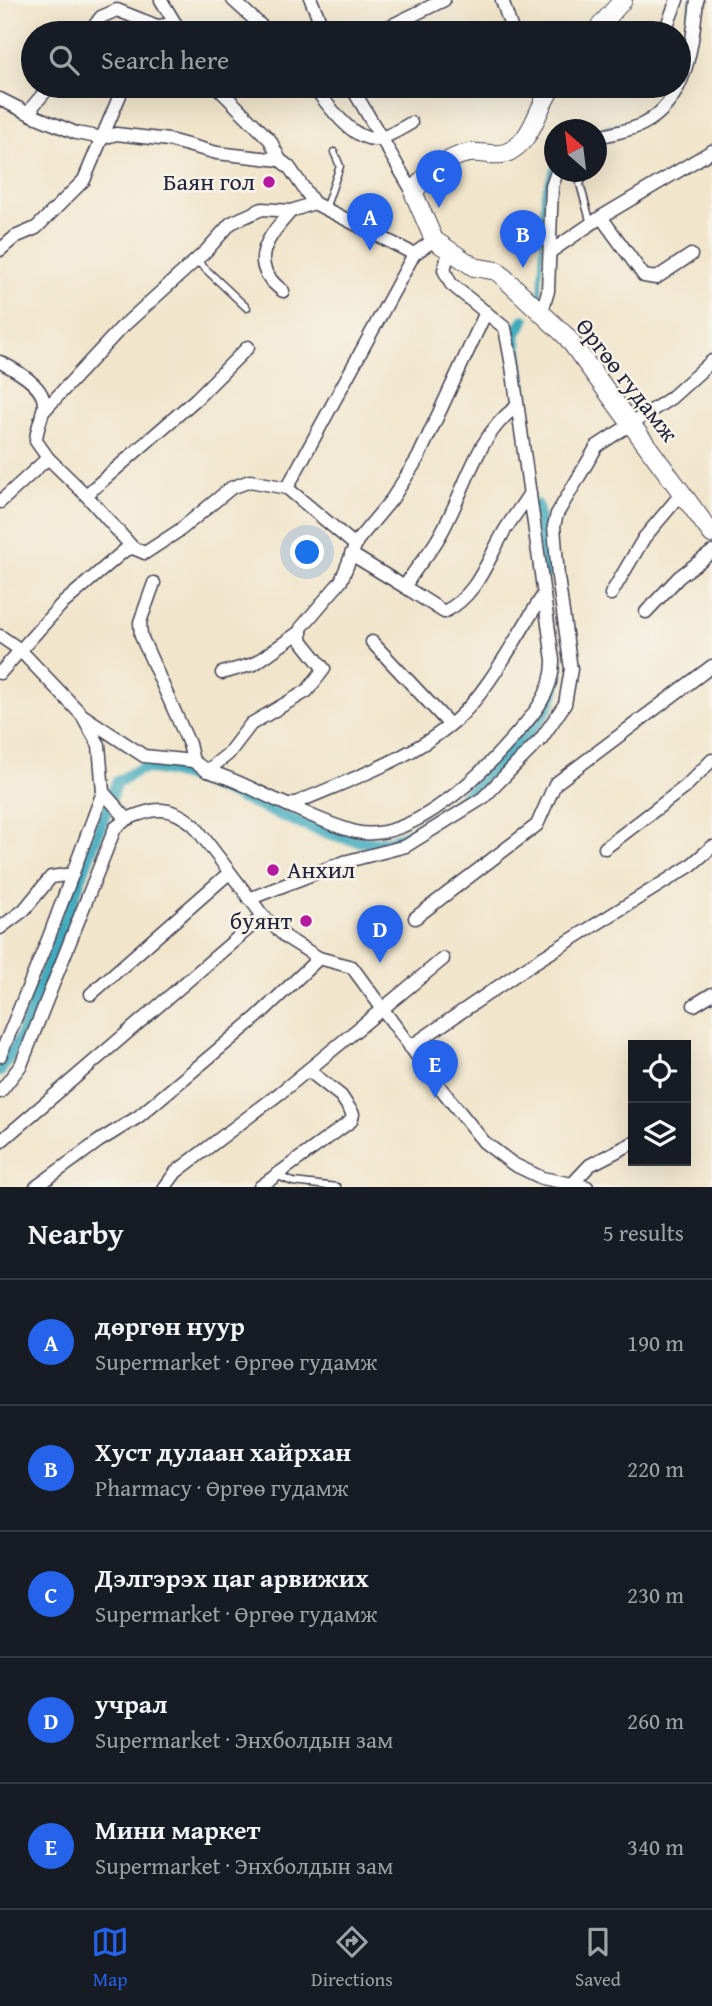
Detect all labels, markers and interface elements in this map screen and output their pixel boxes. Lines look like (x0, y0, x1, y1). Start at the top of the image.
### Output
search box (21, 21, 691, 98)
text: Search here (101, 40, 229, 79)
icon: search (45, 41, 83, 79)
north arrow (544, 119, 607, 182)
pin: C (416, 150, 462, 208)
place label: Баян гол (163, 164, 255, 199)
marker: Баян гол (261, 174, 277, 190)
pin: A (347, 193, 393, 251)
pin: B (500, 210, 546, 268)
street label: Өргөө гудамж (568, 310, 687, 450)
your location (290, 535, 324, 569)
place label: Анхил (287, 852, 355, 887)
marker: Анхил (265, 862, 281, 878)
place label: буянт (230, 903, 292, 938)
pin: D (357, 905, 403, 963)
marker: буянт (298, 913, 314, 929)
pin: E (412, 1040, 458, 1098)
map controls (628, 1040, 691, 1166)
button: locate (628, 1040, 691, 1103)
button: layers (628, 1103, 691, 1166)
text: Nearby (28, 1211, 124, 1255)
text: 5 results (603, 1216, 684, 1249)
text: дөргөн нуур (95, 1306, 245, 1345)
text: A (44, 1326, 58, 1359)
text: 190 m (627, 1326, 684, 1359)
text: Supermarket · Өргөө гудамж (95, 1345, 377, 1378)
text: Хуст дулаан хайрхан (95, 1432, 351, 1471)
text: B (44, 1452, 58, 1485)
text: 220 m (627, 1452, 684, 1485)
text: Pharmacy · Өргөө гудамж (95, 1471, 349, 1504)
text: Дэлгэрэх цаг арвижих (95, 1558, 369, 1597)
text: C (44, 1578, 58, 1611)
text: 230 m (627, 1578, 684, 1611)
text: Supermarket · Өргөө гудамж (95, 1597, 377, 1630)
text: учрал (95, 1684, 167, 1723)
text: D (44, 1704, 58, 1737)
text: 260 m (627, 1704, 684, 1737)
text: Supermarket · Энхболдын зам (95, 1723, 393, 1756)
text: Мини маркет (95, 1810, 260, 1849)
text: E (45, 1830, 57, 1863)
text: 340 m (627, 1830, 684, 1863)
text: Supermarket · Энхболдын зам (95, 1849, 393, 1882)
tab: Map (91, 1923, 129, 1993)
tab: Directions (311, 1923, 393, 1993)
tab: Saved (575, 1923, 621, 1993)

